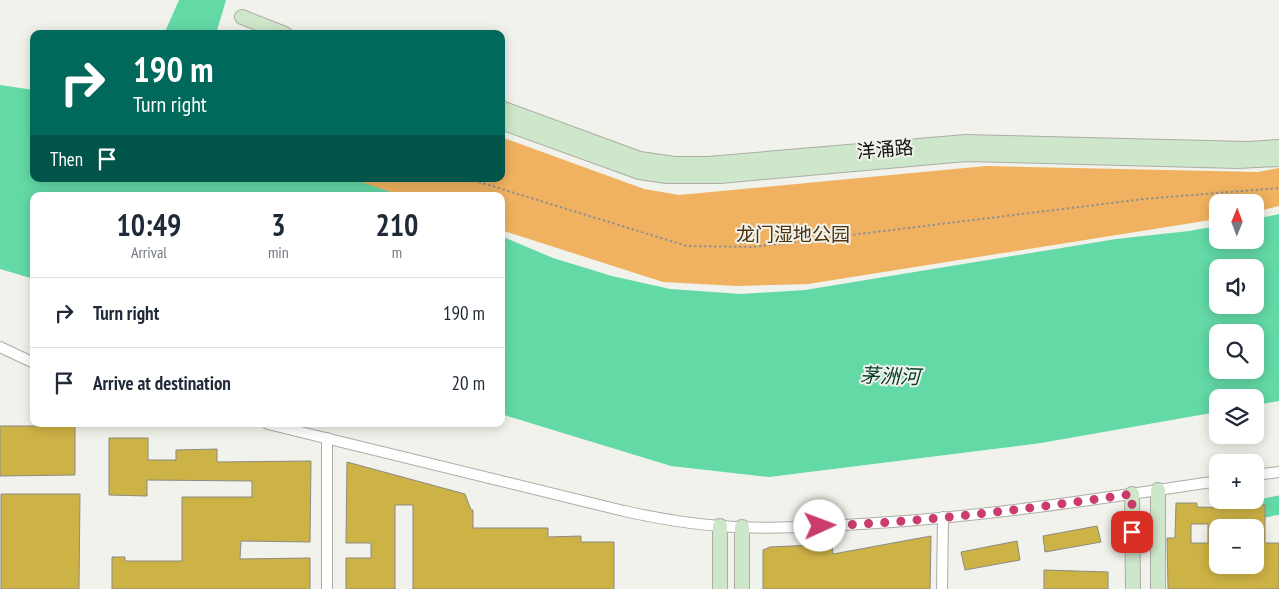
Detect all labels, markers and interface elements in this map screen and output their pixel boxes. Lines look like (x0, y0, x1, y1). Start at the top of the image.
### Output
text: 190 m (133, 46, 214, 92)
icon: right (50, 50, 115, 115)
text: Turn right (133, 90, 207, 118)
street label: 洋涌路 (856, 135, 914, 163)
icon: arrive (93, 145, 121, 173)
text: Then (50, 147, 83, 171)
north arrow (1209, 194, 1264, 249)
map controls (1209, 194, 1264, 574)
text: 10:49 (117, 205, 181, 244)
text: 3 (271, 205, 286, 244)
text: 210 (375, 205, 418, 244)
park label: 龙门湿地公园 (736, 222, 850, 246)
text: Arrival (131, 242, 167, 262)
text: min (268, 242, 289, 262)
text: m (392, 242, 402, 262)
button: sound (1209, 259, 1264, 314)
icon: right (50, 299, 78, 327)
text: Turn right (93, 301, 159, 325)
text: 190 m (443, 301, 485, 325)
button: search (1209, 324, 1264, 379)
water label: 茅洲河 (860, 362, 924, 390)
icon: arrive (50, 369, 78, 397)
text: Arrive at destination (93, 371, 231, 395)
text: 20 m (452, 371, 485, 395)
button: layers (1209, 389, 1264, 444)
button: + (1209, 454, 1264, 509)
position arrow (793, 499, 845, 551)
pin (1111, 511, 1153, 553)
icon: arrive (1118, 518, 1146, 546)
button: − (1209, 519, 1264, 574)

